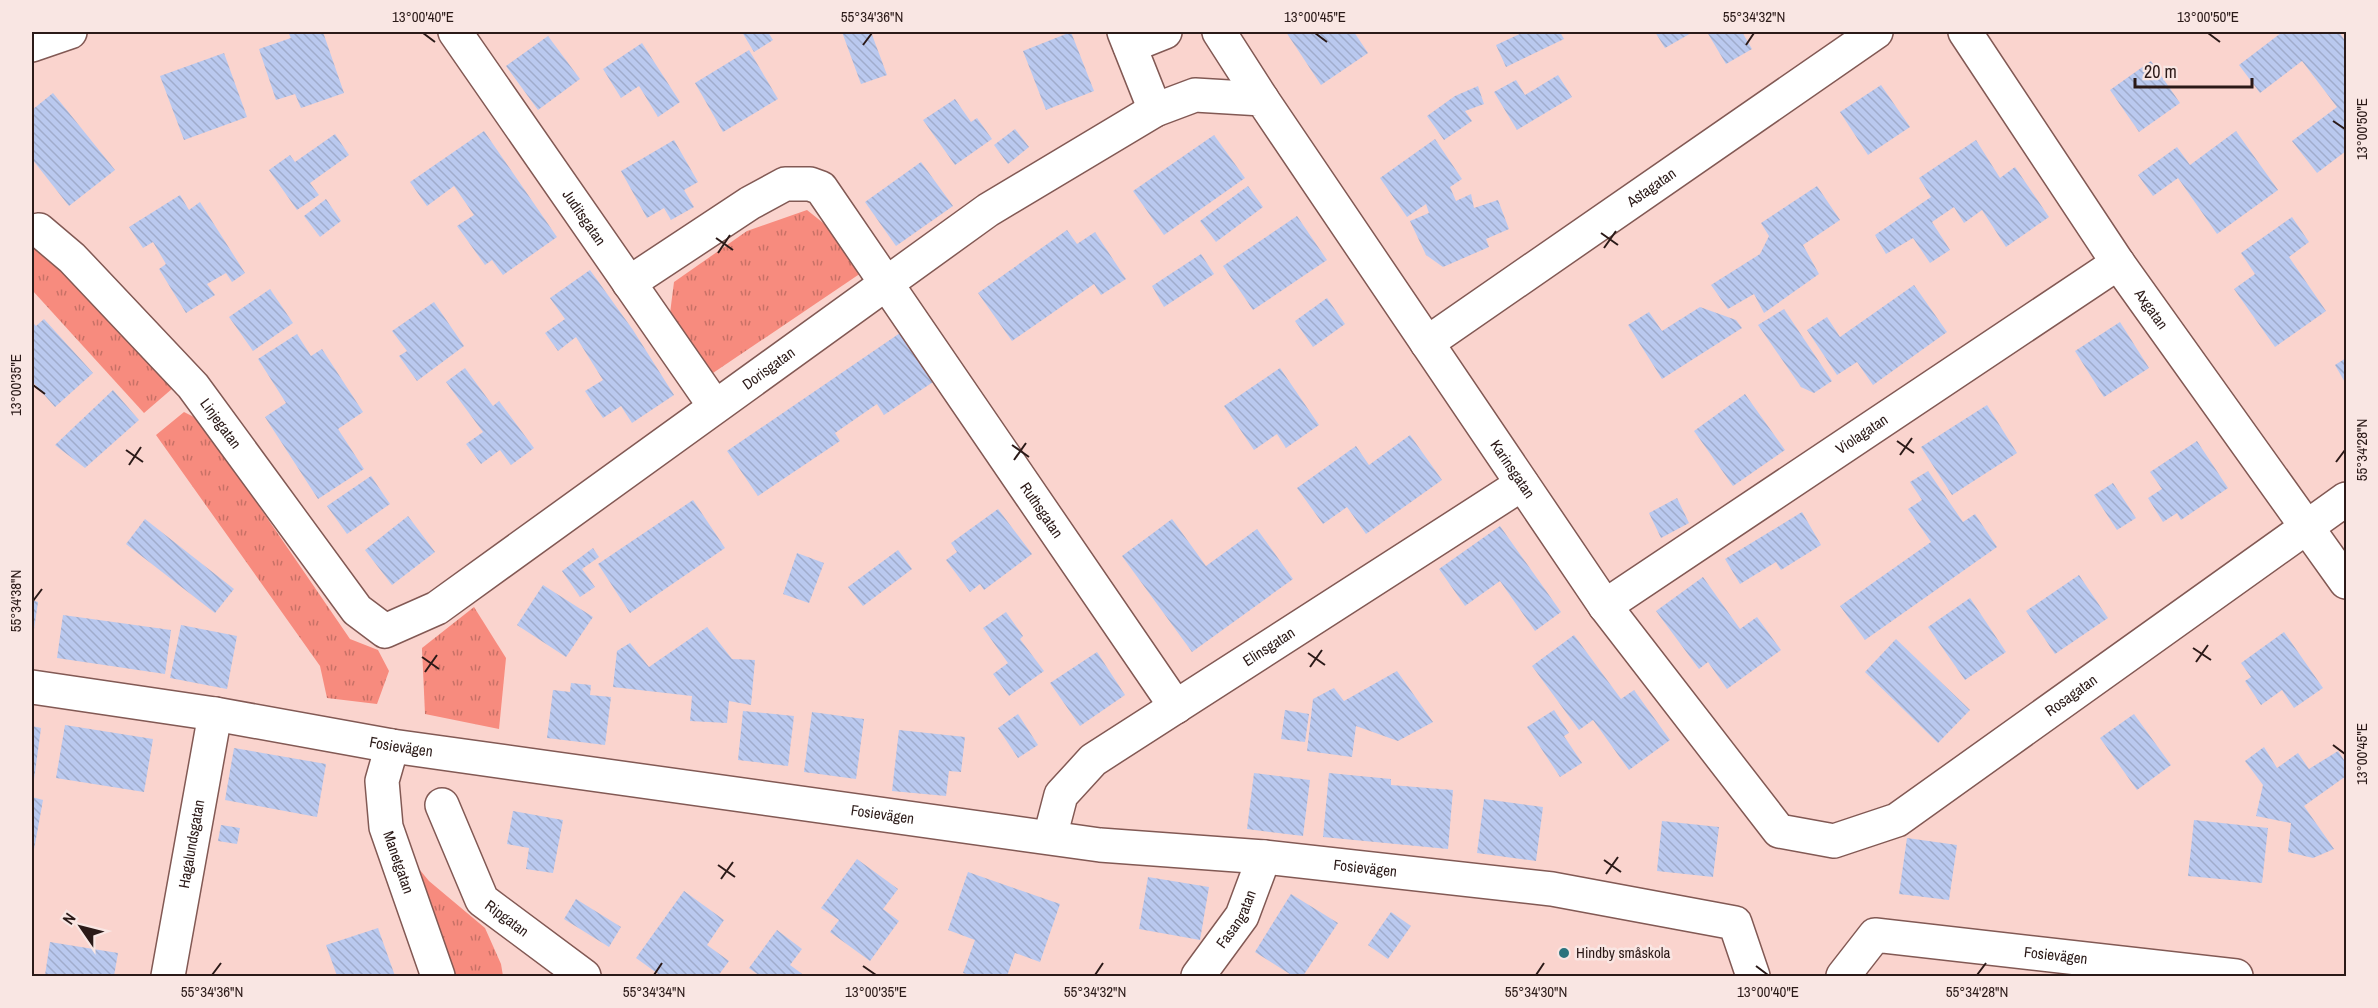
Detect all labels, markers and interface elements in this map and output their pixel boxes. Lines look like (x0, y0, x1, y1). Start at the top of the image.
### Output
text: 13°00'40"E (392, 6, 454, 27)
text: 55°34'36"N (841, 6, 903, 27)
text: 13°00'45"E (1284, 6, 1346, 27)
text: 55°34'32"N (1723, 6, 1785, 27)
text: 13°00'50"E (2177, 6, 2239, 27)
scale bar (2135, 51, 2252, 89)
text: 20 m (2144, 59, 2177, 84)
text: 13°00'50"E (2351, 98, 2372, 160)
street label: Astagatan (1622, 163, 1680, 212)
street label: Juditsgatan (558, 185, 611, 249)
street label: Axgatan (2129, 284, 2173, 334)
street label: Dorisgatan (738, 342, 799, 394)
text: 13°00'35"E (5, 354, 26, 416)
street label: Linjegatan (195, 394, 246, 453)
street label: Violagatan (1831, 409, 1892, 459)
text: 55°34'28"N (2351, 419, 2372, 481)
street label: Karinsgatan (1486, 435, 1540, 502)
street label: Ruthsgatan (1015, 478, 1068, 542)
text: 55°34'38"N (5, 570, 26, 632)
street label: Elinsgatan (1238, 622, 1299, 671)
street label: Rosagatan (2041, 669, 2101, 721)
text: 13°00'45"E (2351, 723, 2372, 785)
street label: Fosievägen (368, 731, 434, 762)
street label: Hagalundsgatan (173, 798, 209, 890)
street label: Fosievägen (849, 799, 915, 829)
street label: Manetgatan (378, 828, 419, 896)
street label: Fosievägen (1332, 854, 1398, 882)
street label: Fasangatan (1211, 887, 1261, 952)
street label: Ripgatan (481, 895, 533, 941)
north arrow (51, 897, 111, 957)
text: N (57, 908, 80, 929)
street label: Fosievägen (2023, 941, 2089, 969)
place label: Hindby småskola (1576, 942, 1670, 963)
marker: Hindby småskola (1557, 946, 1571, 960)
text: 55°34'36"N (181, 981, 243, 1002)
text: 55°34'34"N (623, 981, 685, 1002)
text: 13°00'35"E (845, 981, 907, 1002)
text: 55°34'32"N (1064, 981, 1126, 1002)
text: 55°34'30"N (1505, 981, 1567, 1002)
text: 13°00'40"E (1737, 981, 1799, 1002)
text: 55°34'28"N (1946, 981, 2008, 1002)

